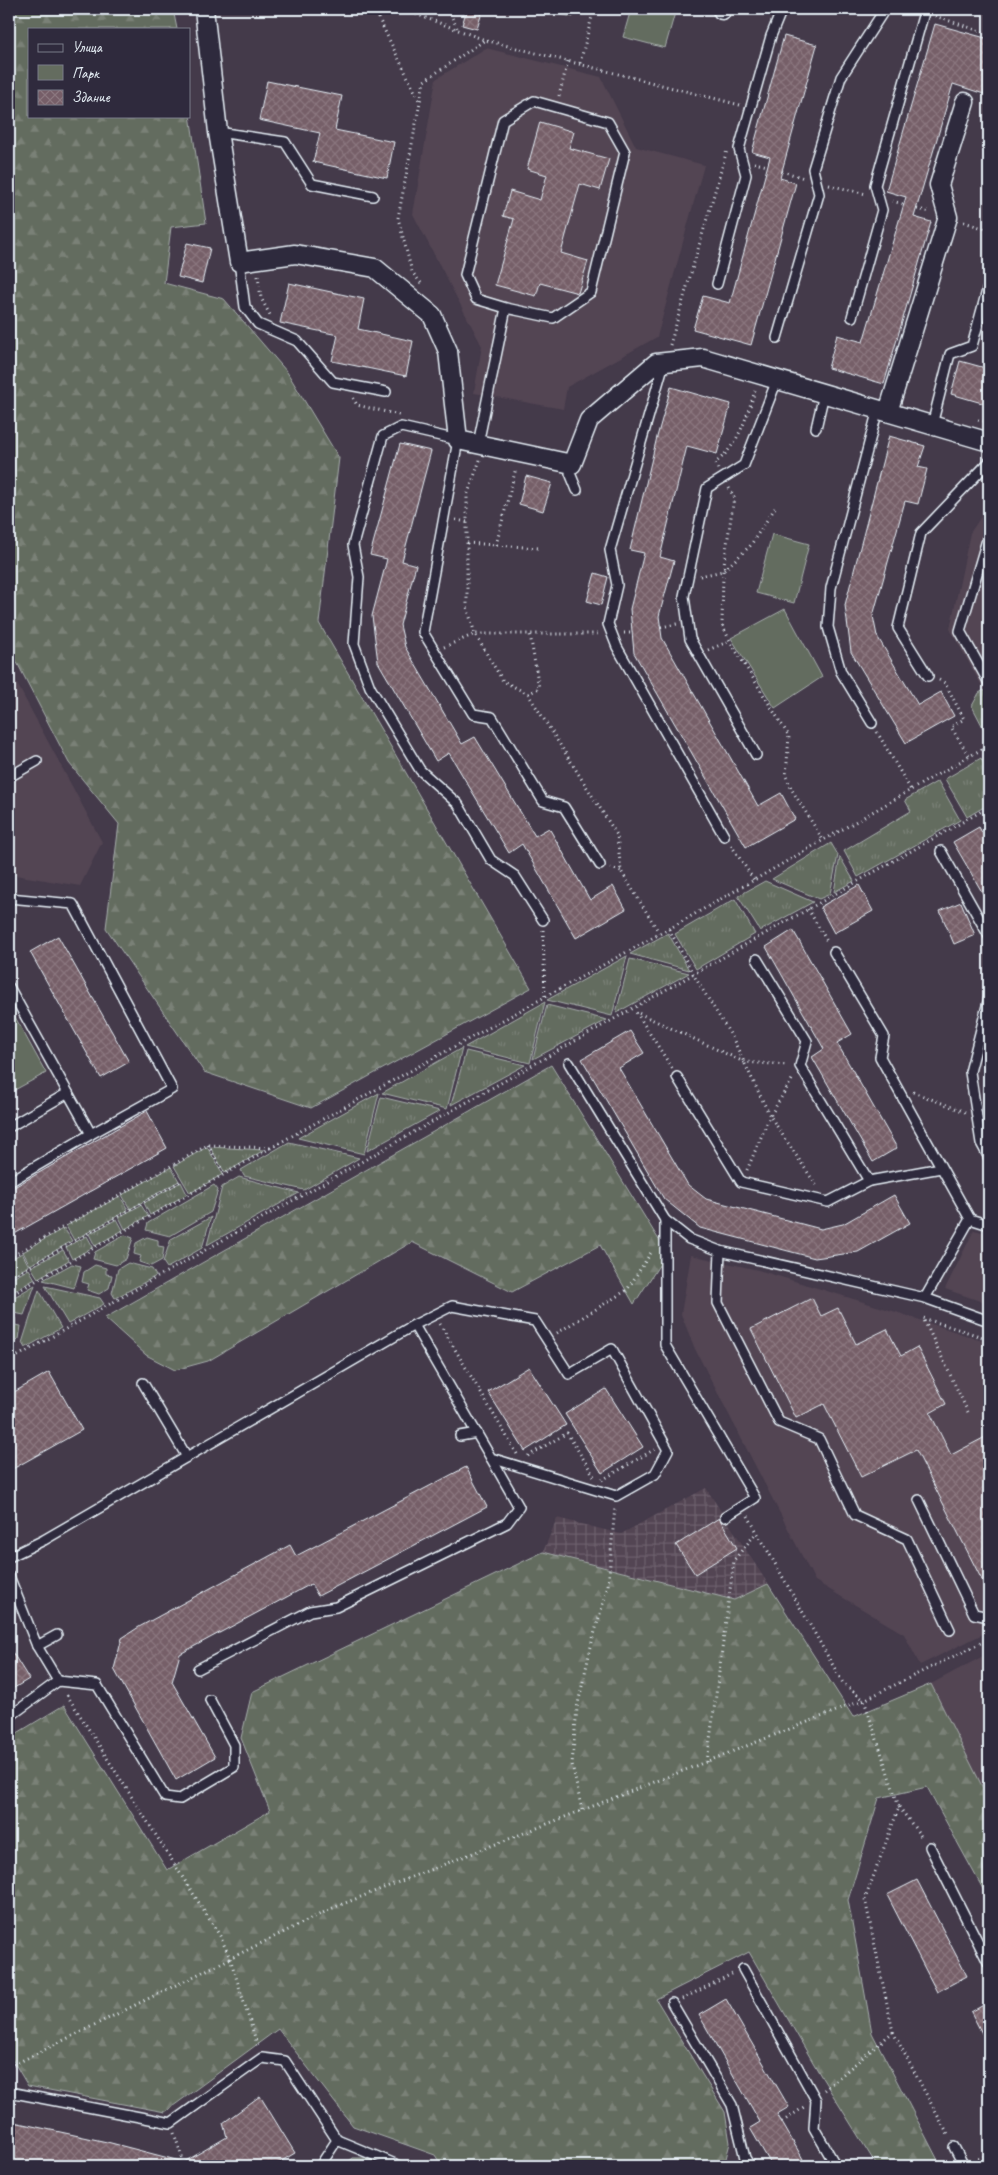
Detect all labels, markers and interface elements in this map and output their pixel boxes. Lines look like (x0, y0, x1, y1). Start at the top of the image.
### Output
legend (28, 28, 190, 118)
text: Улица (72, 38, 103, 57)
text: Парк (72, 64, 100, 83)
text: Здание (72, 88, 111, 107)

